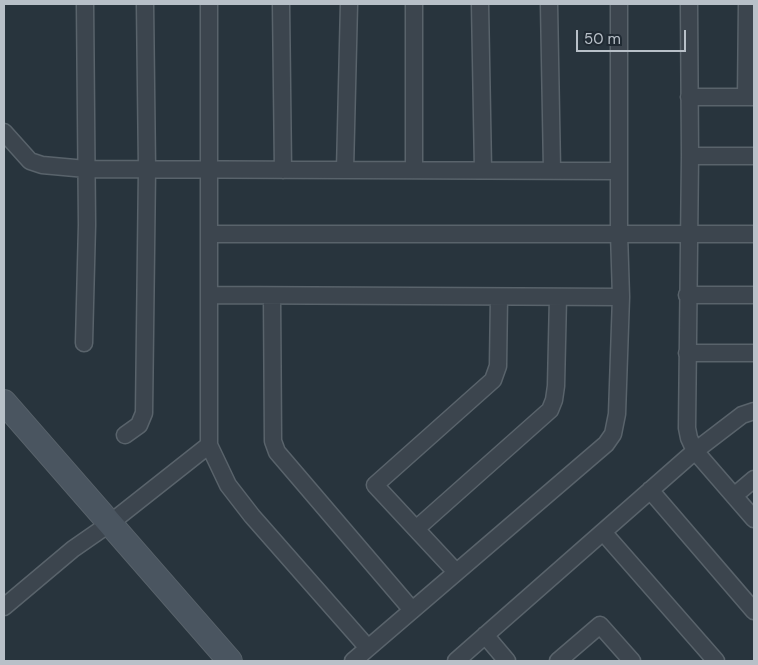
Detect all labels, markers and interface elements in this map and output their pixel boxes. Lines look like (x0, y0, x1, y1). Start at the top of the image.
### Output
scale bar (578, 20, 688, 52)
text: 50 m (584, 29, 621, 49)

